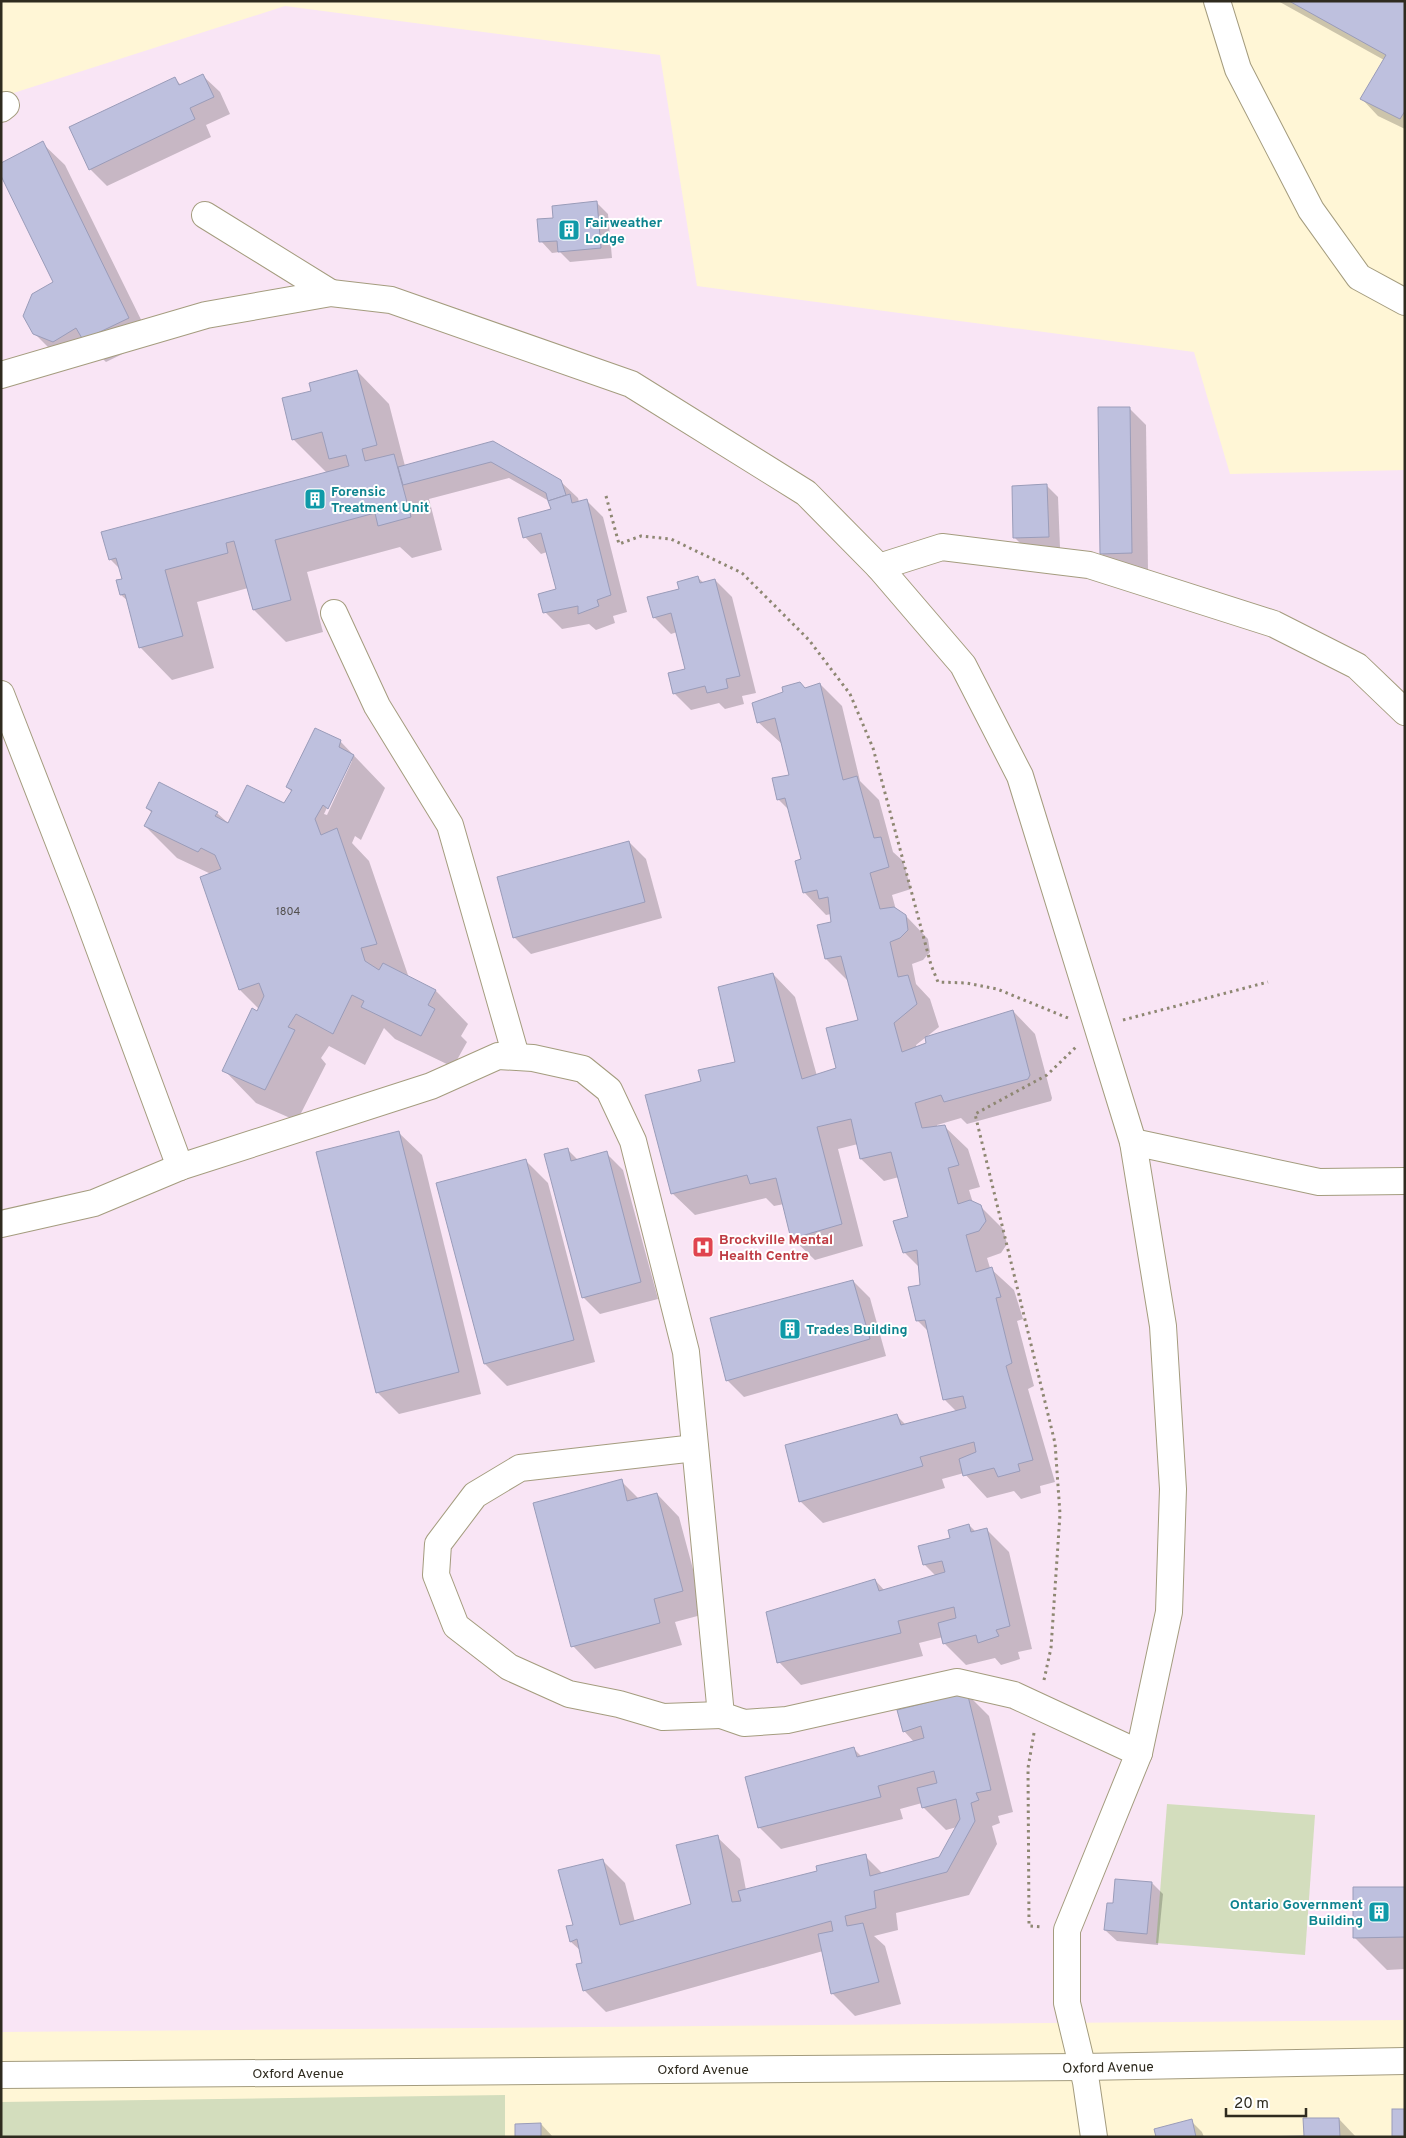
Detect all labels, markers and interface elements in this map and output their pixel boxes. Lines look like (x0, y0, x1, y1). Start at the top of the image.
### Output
place label: Fairweather Lodge (585, 215, 663, 248)
building icon: Fairweather Lodge (557, 218, 581, 242)
place label: Forensic Treatment Unit (331, 484, 429, 517)
building icon: Forensic Treatment Unit (303, 487, 327, 511)
house number: 1804 (276, 905, 300, 919)
place label: Brockville Mental Health Centre (719, 1232, 833, 1265)
hospital icon: Brockville Mental Health Centre (691, 1235, 715, 1259)
building icon: Trades Building (778, 1317, 802, 1341)
place label: Trades Building (806, 1322, 908, 1339)
place label: Ontario Government Building (1230, 1897, 1363, 1930)
building icon: Ontario Government Building (1367, 1900, 1391, 1924)
street label: Oxford Avenue (1062, 2059, 1154, 2078)
street label: Oxford Avenue (657, 2062, 749, 2079)
street label: Oxford Avenue (252, 2066, 344, 2083)
scale bar (1226, 2086, 1306, 2118)
text: 20 m (1234, 2095, 1269, 2114)

